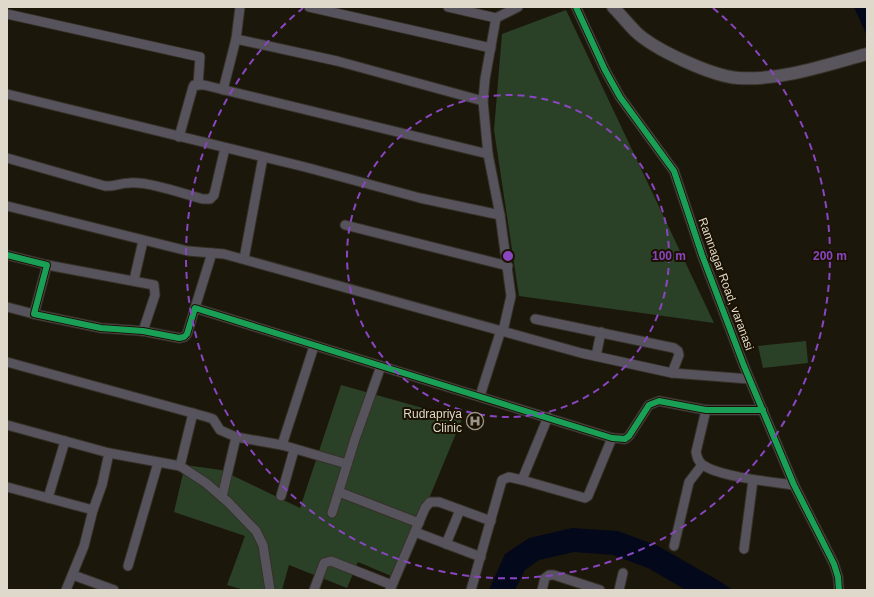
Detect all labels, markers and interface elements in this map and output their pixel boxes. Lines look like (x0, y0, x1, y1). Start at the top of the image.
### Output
street label: Ramnagar Road, varanasi (695, 216, 757, 352)
centre of rings (501, 249, 515, 263)
text: 100 m (652, 249, 686, 263)
text: 200 m (813, 249, 847, 263)
place label: Rudrapriya Clinic (403, 407, 462, 435)
hospital icon: Rudrapriya Clinic (465, 411, 485, 431)

